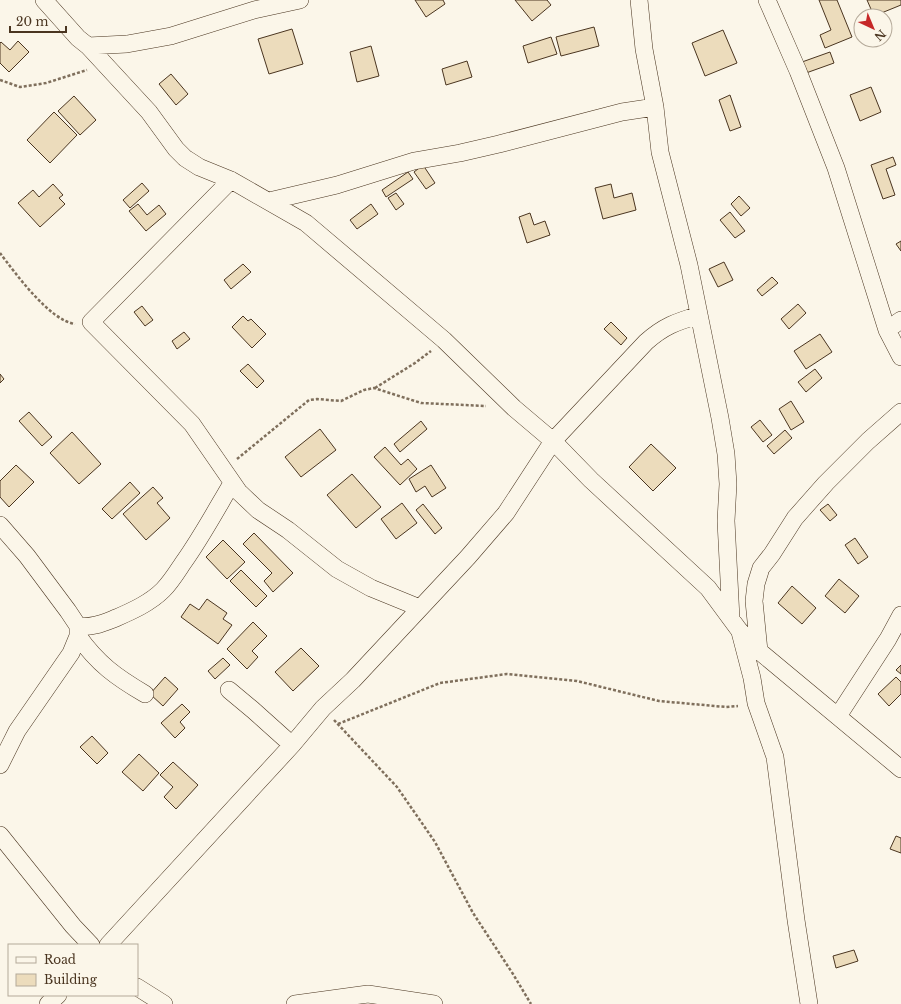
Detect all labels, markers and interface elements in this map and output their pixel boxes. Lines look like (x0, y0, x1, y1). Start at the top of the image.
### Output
scale bar (10, 8, 66, 34)
north arrow (853, 8, 893, 48)
text: 20 m (16, 14, 48, 29)
text: N (871, 27, 889, 44)
legend (8, 944, 138, 996)
text: Road (44, 952, 76, 967)
text: Building (44, 972, 98, 987)

